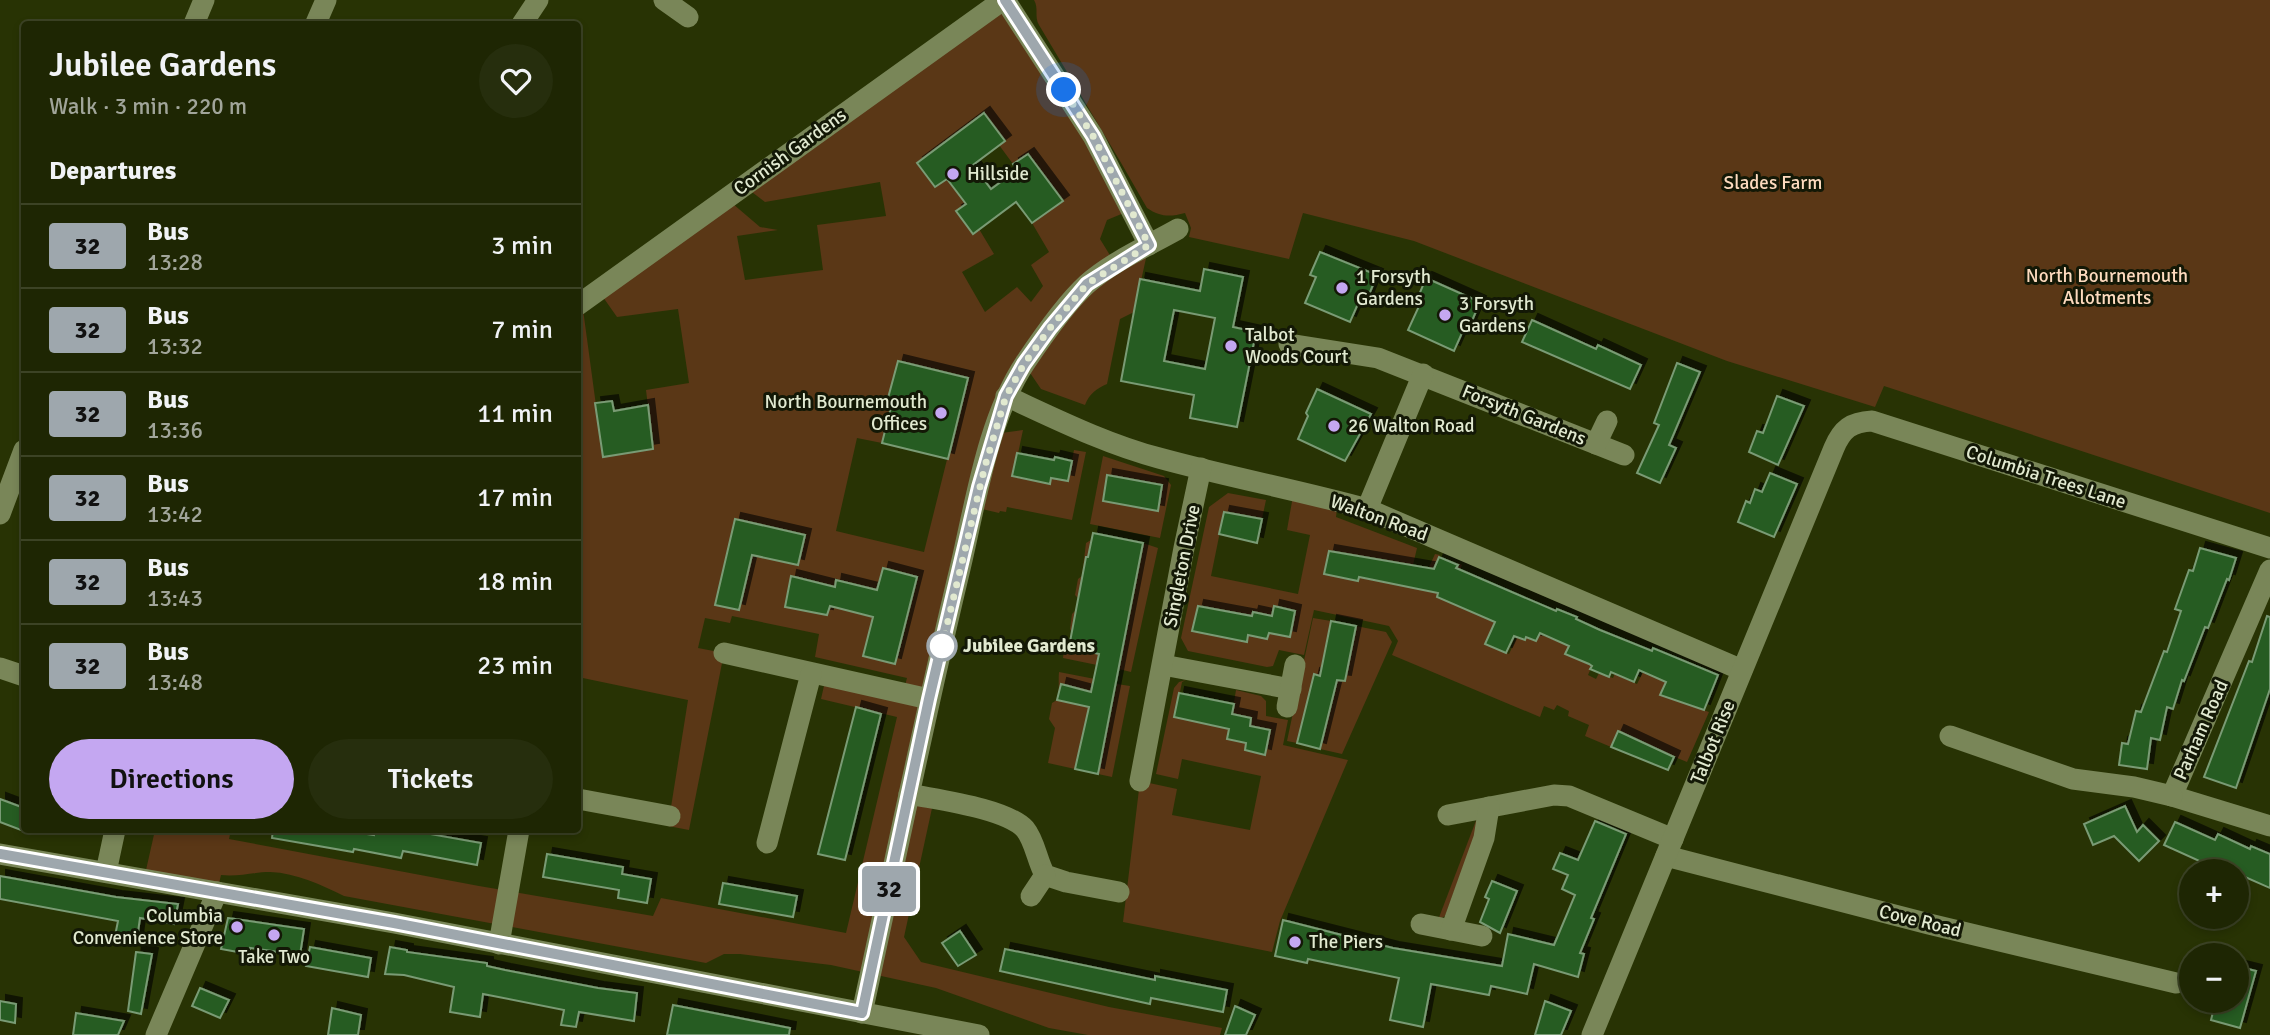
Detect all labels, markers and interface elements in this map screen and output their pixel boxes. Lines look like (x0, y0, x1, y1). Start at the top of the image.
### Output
button: heart (479, 44, 553, 118)
text: Jubilee Gardens (49, 45, 276, 86)
your location (1046, 72, 1081, 107)
text: Walk · 3 min · 220 m (49, 92, 247, 121)
street label: Cornish Gardens (729, 103, 851, 201)
text: Departures (49, 155, 176, 187)
place label: Hillside (967, 162, 1029, 186)
marker: Hillside (945, 166, 961, 182)
park label: Slades Farm (1724, 171, 1822, 195)
text: Bus (147, 216, 189, 248)
text: 3 min (491, 230, 553, 262)
text: 32 (75, 231, 100, 261)
text: 13:28 (147, 248, 203, 277)
park label: North Bournemouth Allotments (2026, 264, 2188, 310)
place label: 1 Forsyth Gardens (1356, 265, 1431, 311)
marker: 1 Forsyth Gardens (1334, 280, 1350, 296)
place label: 3 Forsyth Gardens (1459, 292, 1534, 338)
text: Bus (147, 300, 189, 332)
marker: 3 Forsyth Gardens (1437, 307, 1453, 323)
text: 7 min (491, 314, 553, 346)
text: 32 (75, 315, 100, 345)
place label: Talbot Woods Court (1245, 323, 1349, 369)
text: 13:32 (147, 332, 203, 361)
marker: Talbot Woods Court (1223, 338, 1239, 354)
street label: Forsyth Gardens (1458, 379, 1590, 451)
text: Bus (147, 384, 189, 416)
place label: North Bournemouth Offices (765, 390, 927, 436)
text: 11 min (477, 398, 553, 430)
text: 32 (75, 399, 100, 429)
marker: North Bournemouth Offices (933, 405, 949, 421)
place label: 26 Walton Road (1348, 414, 1475, 438)
text: 13:36 (147, 416, 203, 445)
marker: 26 Walton Road (1326, 418, 1342, 434)
street label: Columbia Trees Lane (1963, 440, 2129, 514)
text: Bus (147, 468, 189, 500)
text: 17 min (477, 482, 553, 514)
text: 32 (75, 483, 100, 513)
street label: Walton Road (1327, 489, 1431, 547)
text: 13:42 (147, 500, 203, 529)
street label: Singleton Drive (1158, 503, 1206, 629)
text: Bus (147, 552, 189, 584)
text: 18 min (477, 566, 553, 598)
text: 32 (75, 567, 100, 597)
text: 13:43 (147, 584, 203, 613)
marker: Jubilee Gardens (927, 631, 957, 661)
place label: Jubilee Gardens (963, 634, 1095, 658)
text: Bus (147, 636, 189, 668)
text: 23 min (477, 650, 553, 682)
text: 32 (75, 651, 100, 681)
text: 13:48 (147, 668, 203, 697)
street label: Parham Road (2168, 676, 2234, 784)
street label: Talbot Rise (1685, 697, 1741, 787)
button: Directions (49, 739, 294, 819)
button: Tickets (308, 739, 553, 819)
map controls (2179, 859, 2249, 1013)
button: + (2179, 859, 2249, 929)
line badge: 32 (858, 866, 920, 912)
text: 32 (876, 874, 902, 904)
street label: Cove Road (1876, 899, 1964, 943)
place label: Columbia Convenience Store (73, 904, 223, 950)
marker: Columbia Convenience Store (229, 919, 245, 935)
marker: Take Two (266, 927, 282, 943)
place label: The Piers (1309, 930, 1383, 954)
marker: The Piers (1287, 934, 1303, 950)
button: − (2179, 943, 2249, 1013)
place label: Take Two (238, 945, 310, 969)

